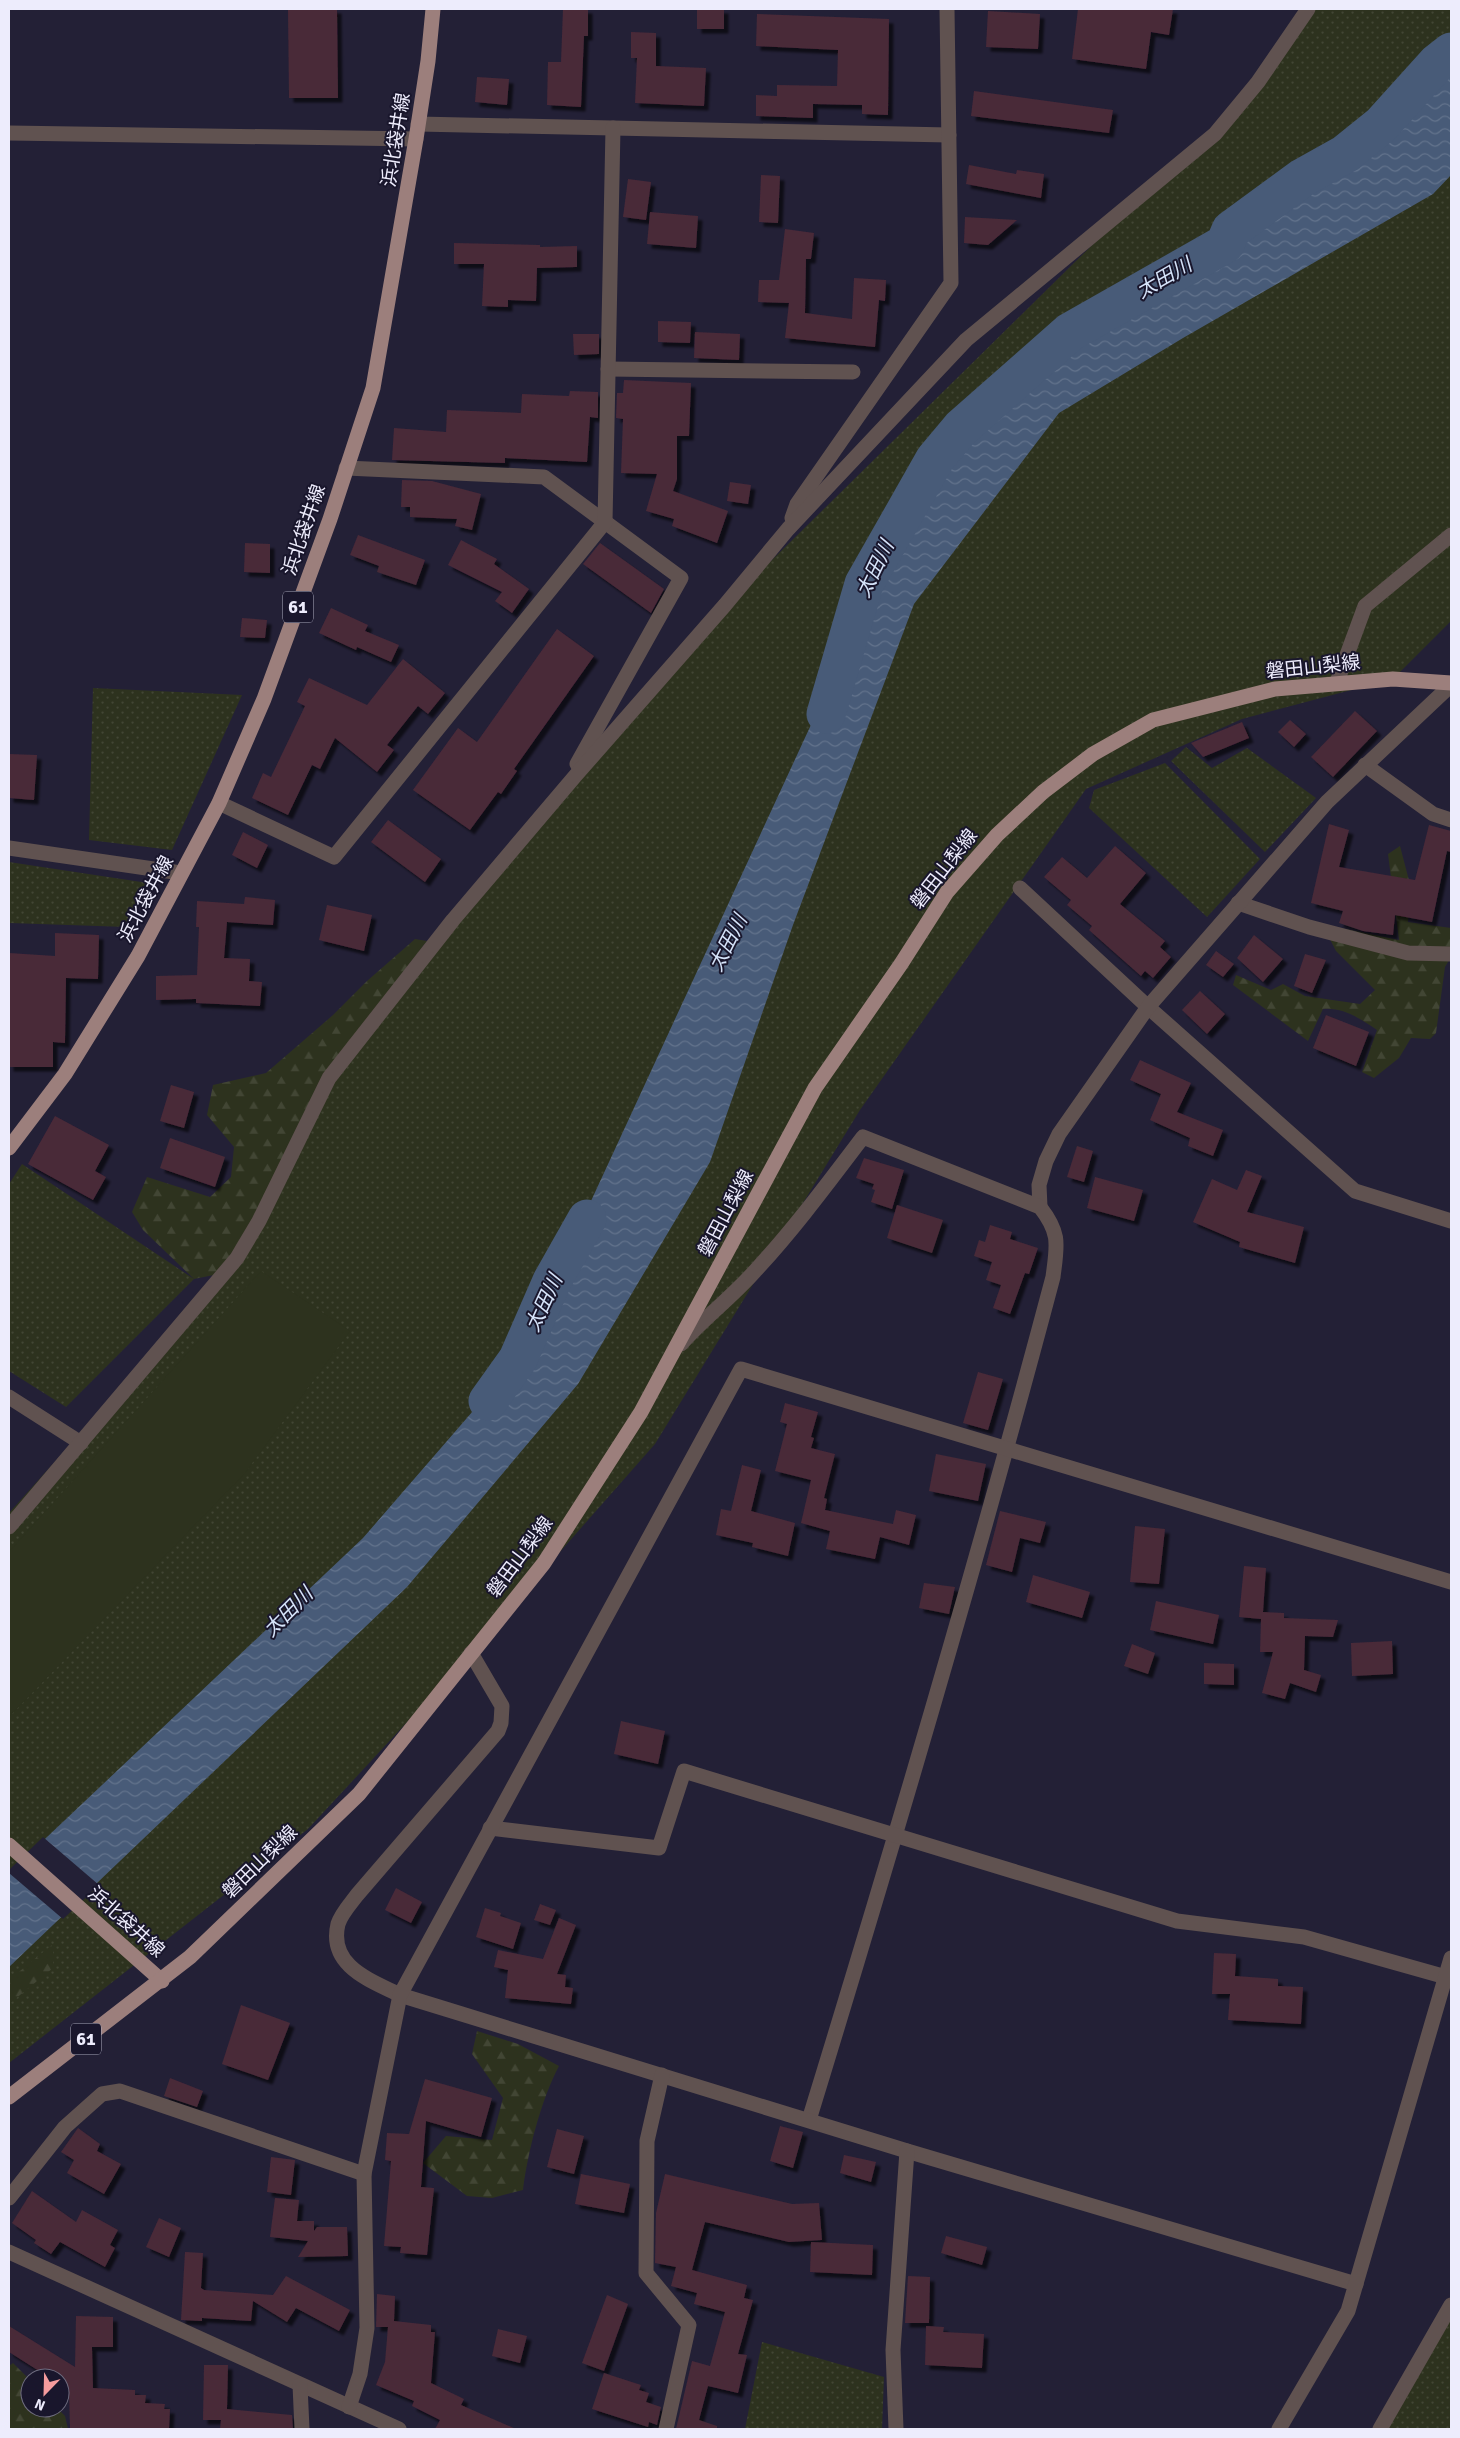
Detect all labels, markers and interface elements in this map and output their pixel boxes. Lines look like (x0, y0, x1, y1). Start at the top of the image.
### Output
street label: 浜北袋井線 (377, 91, 415, 189)
water label: 太田川 (1132, 251, 1198, 304)
street label: 浜北袋井線 (277, 481, 331, 579)
water label: 太田川 (851, 535, 900, 601)
road number: 61 (283, 592, 313, 622)
street label: 磐田山梨線 (1264, 650, 1362, 684)
street label: 磐田山梨線 (905, 824, 983, 914)
street label: 浜北袋井線 (113, 851, 179, 947)
water label: 太田川 (703, 909, 754, 975)
street label: 磐田山梨線 (693, 1165, 759, 1261)
water label: 太田川 (520, 1269, 569, 1335)
street label: 磐田山梨線 (482, 1512, 558, 1602)
water label: 太田川 (258, 1581, 319, 1642)
street label: 磐田山梨線 (217, 1820, 303, 1904)
street label: 浜北袋井線 (83, 1881, 169, 1963)
road number: 61 (71, 2024, 101, 2054)
north arrow (20, 2368, 70, 2418)
text: N (32, 2395, 48, 2414)

